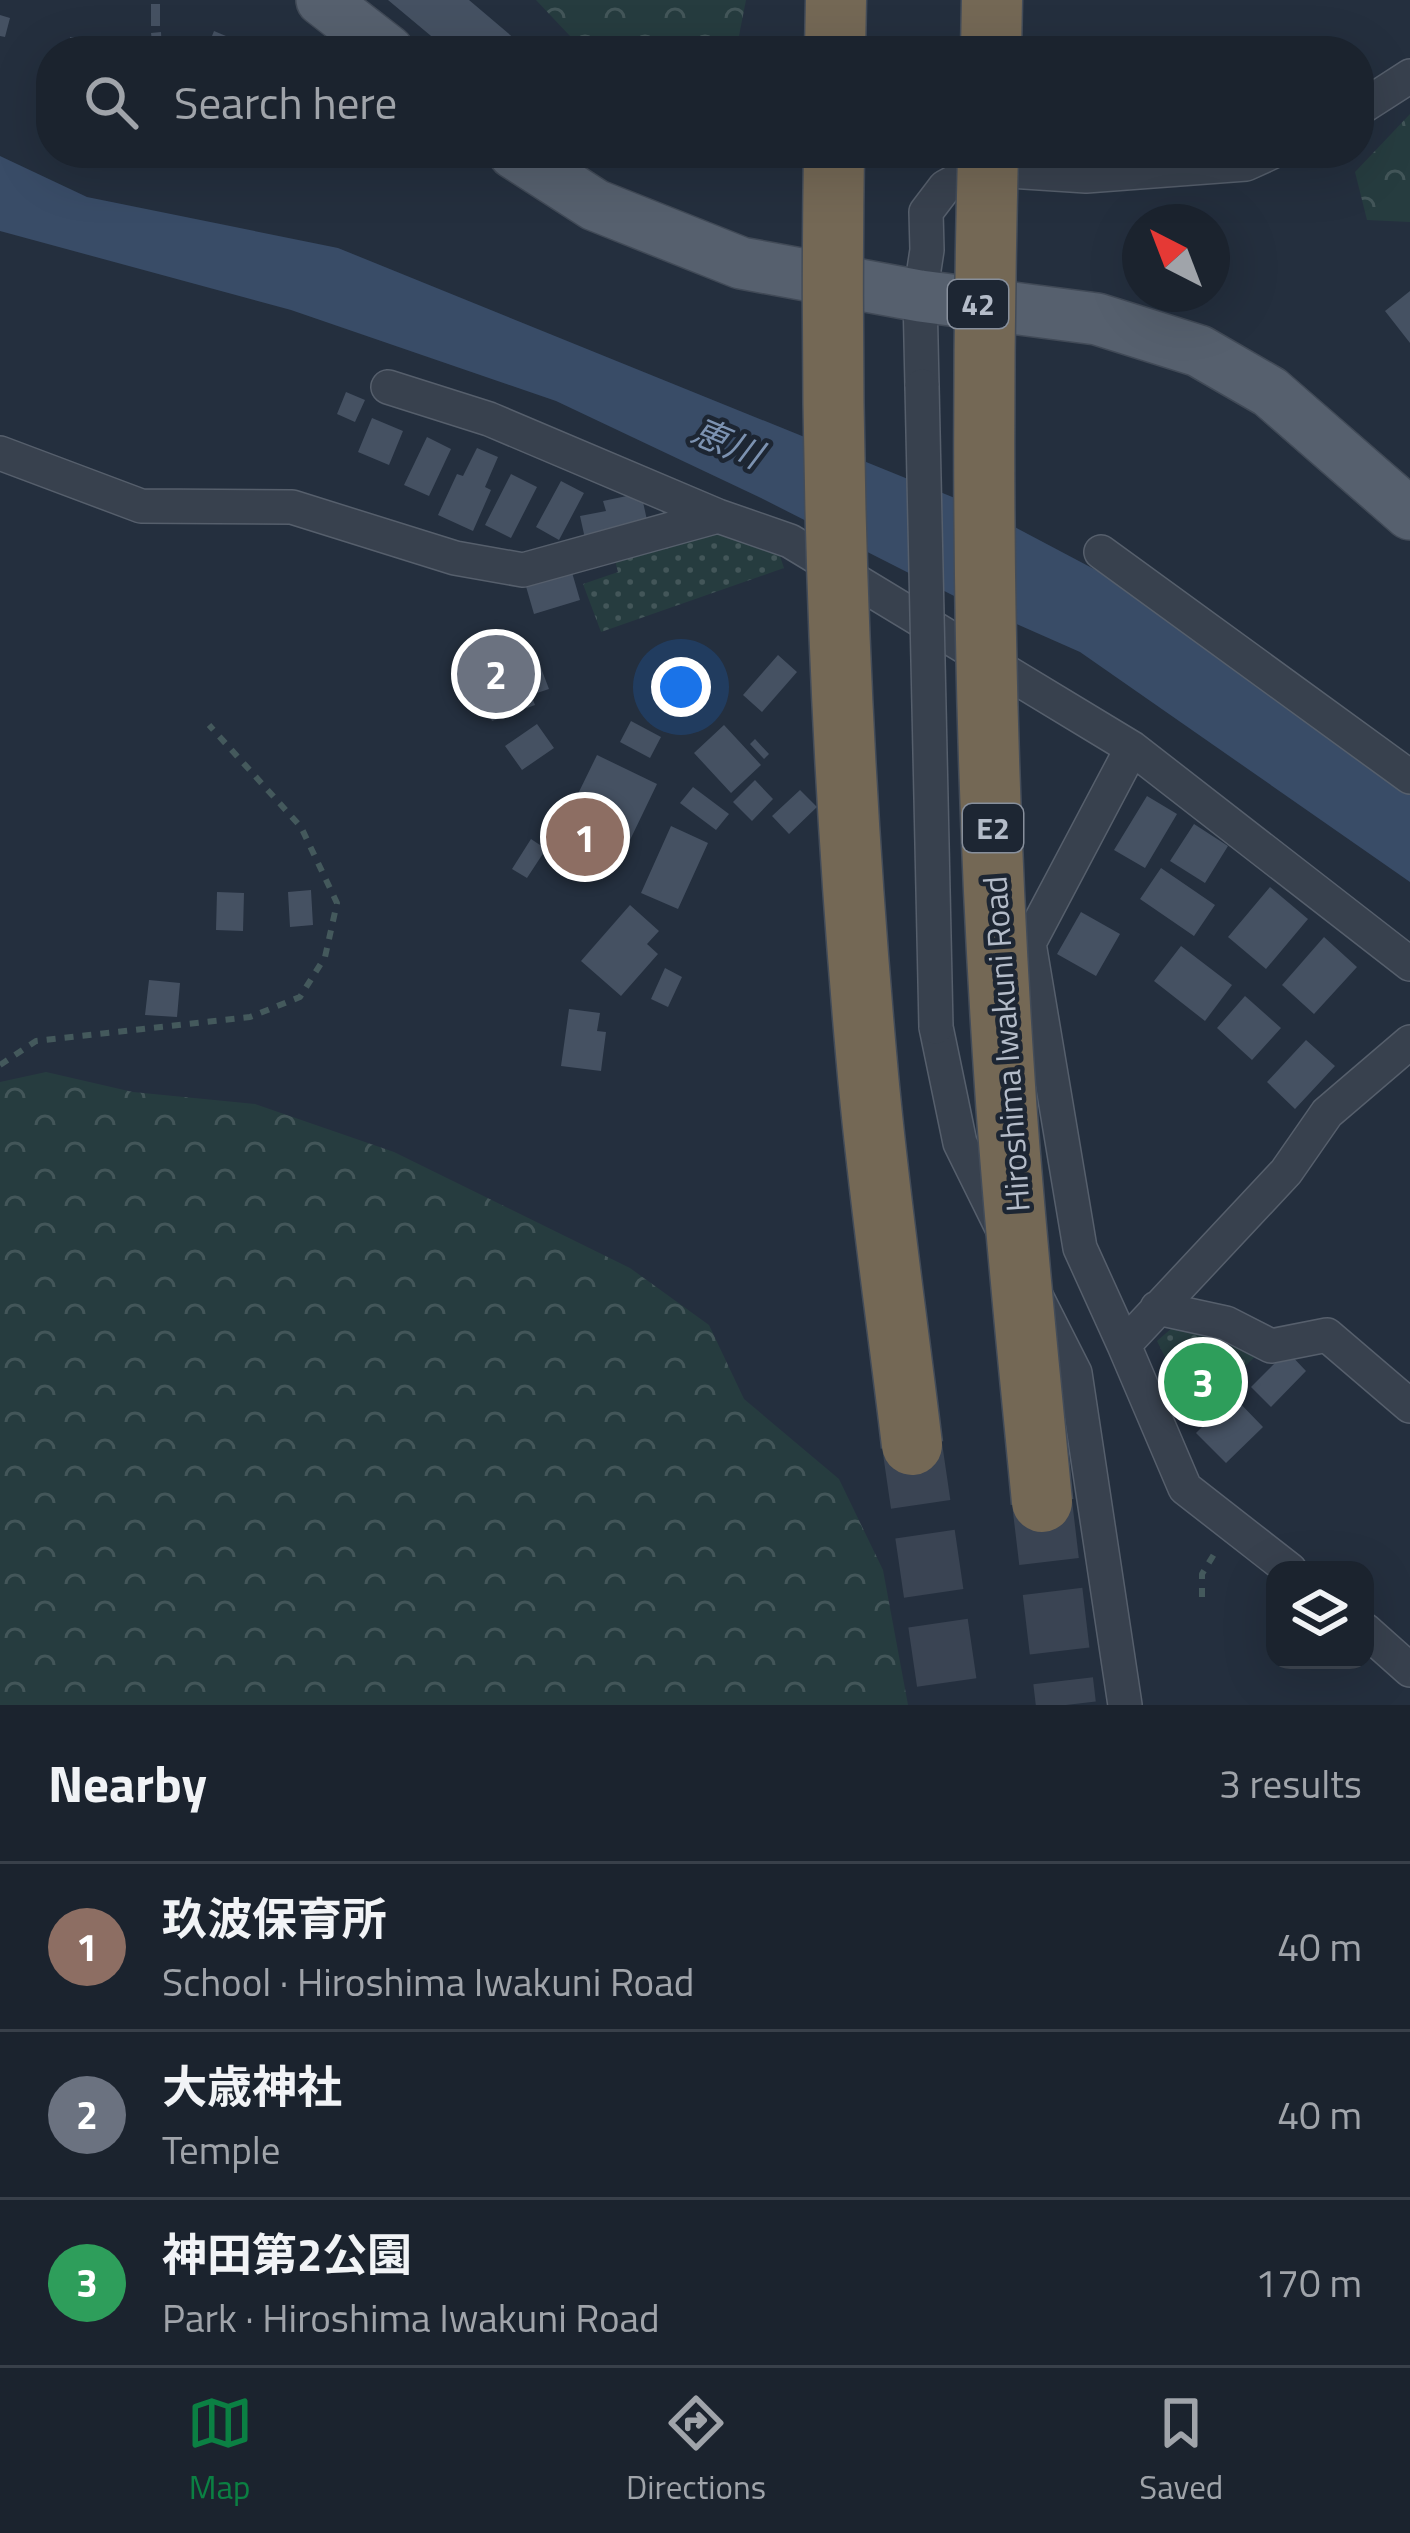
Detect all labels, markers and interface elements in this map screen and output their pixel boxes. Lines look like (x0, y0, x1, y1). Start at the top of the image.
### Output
search box (36, 36, 1374, 168)
text: Search here (174, 68, 397, 136)
icon: search (78, 69, 144, 135)
north arrow (1122, 204, 1230, 312)
road number: 42 (948, 280, 1008, 328)
water label: 恵川 (683, 403, 775, 483)
pin: 2 (457, 629, 535, 719)
your location (651, 657, 711, 717)
pin: 1 (546, 792, 624, 882)
road number: E2 (963, 804, 1023, 852)
street label: Hiroshima Iwakuni Road (969, 875, 1043, 1213)
pin: 3 (1164, 1337, 1242, 1427)
map controls (1266, 1561, 1374, 1669)
button: layers (1266, 1561, 1374, 1669)
text: Nearby (48, 1744, 207, 1822)
text: 3 results (1219, 1754, 1362, 1813)
text: 玖波保育所 (162, 1884, 387, 1952)
text: 1 (76, 1917, 98, 1976)
text: 40 m (1277, 1917, 1362, 1976)
text: School · Hiroshima Iwakuni Road (162, 1952, 694, 2011)
text: 大歳神社 (162, 2052, 342, 2120)
text: 2 (76, 2085, 98, 2144)
text: 40 m (1277, 2085, 1362, 2144)
text: Temple (162, 2120, 281, 2179)
text: 神田第2公園 (162, 2220, 412, 2288)
text: 3 (76, 2253, 98, 2312)
text: 170 m (1255, 2253, 1362, 2312)
text: Park · Hiroshima Iwakuni Road (162, 2288, 660, 2347)
tab: Map (187, 2390, 253, 2512)
tab: Directions (626, 2390, 766, 2512)
tab: Saved (1139, 2390, 1223, 2512)

